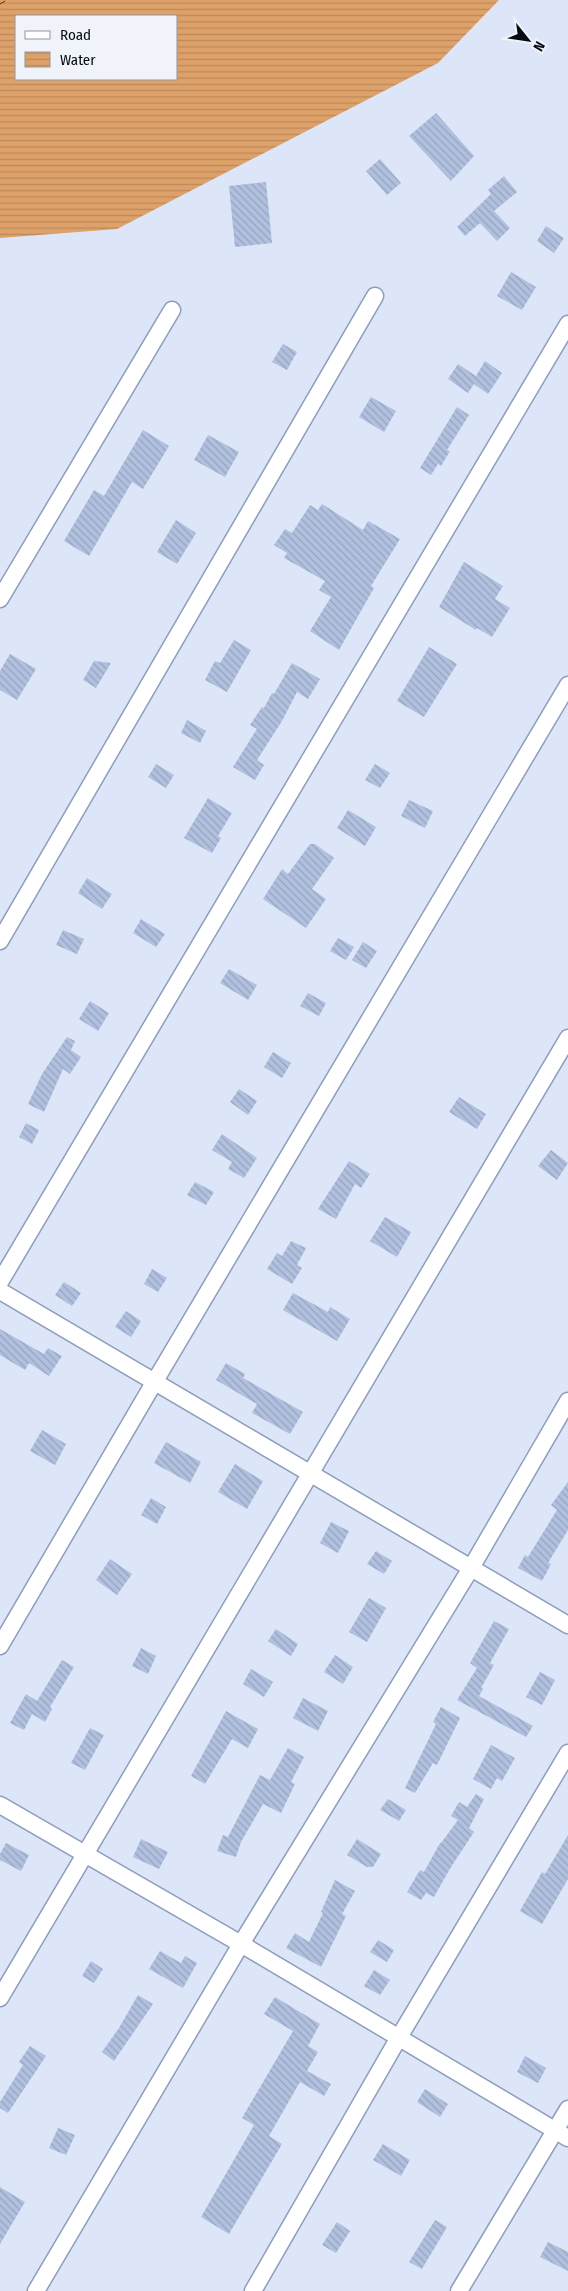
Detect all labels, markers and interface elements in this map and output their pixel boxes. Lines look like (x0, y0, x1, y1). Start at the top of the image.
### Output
legend (15, 15, 178, 80)
north arrow (503, 15, 553, 65)
text: Road (60, 26, 91, 44)
text: N (529, 38, 548, 54)
text: Water (60, 51, 96, 69)

